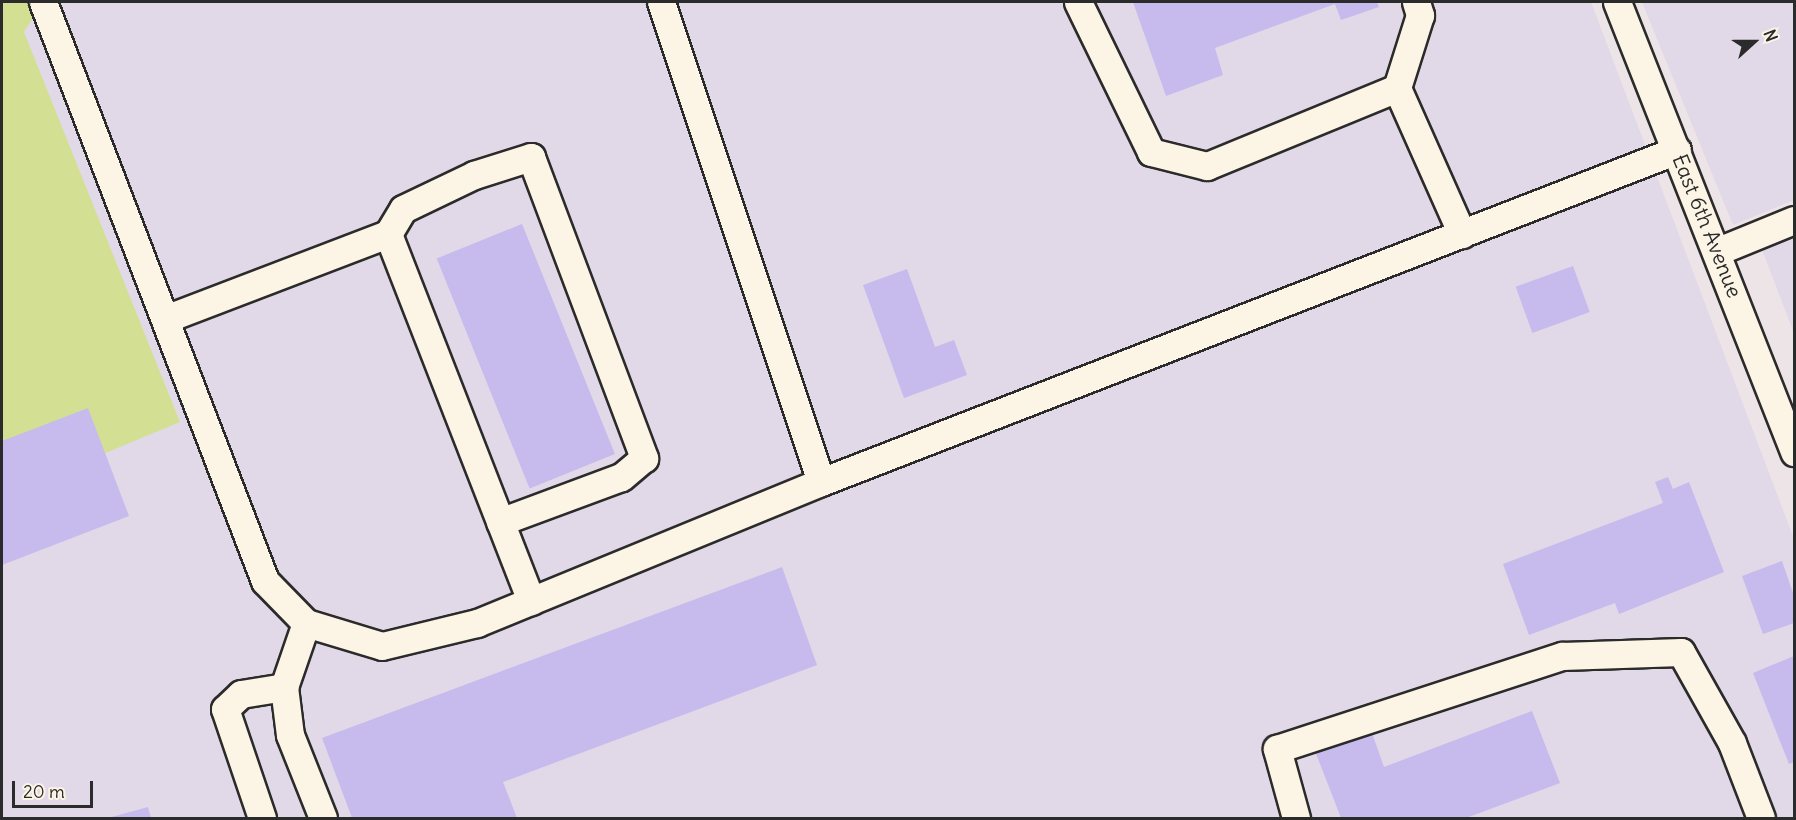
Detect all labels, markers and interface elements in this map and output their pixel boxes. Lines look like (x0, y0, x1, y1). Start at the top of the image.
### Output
north arrow (1724, 12, 1784, 72)
text: N (1759, 27, 1782, 44)
street label: East 6th Avenue (1667, 151, 1747, 301)
scale bar (15, 769, 96, 807)
text: 20 m (23, 780, 65, 803)

